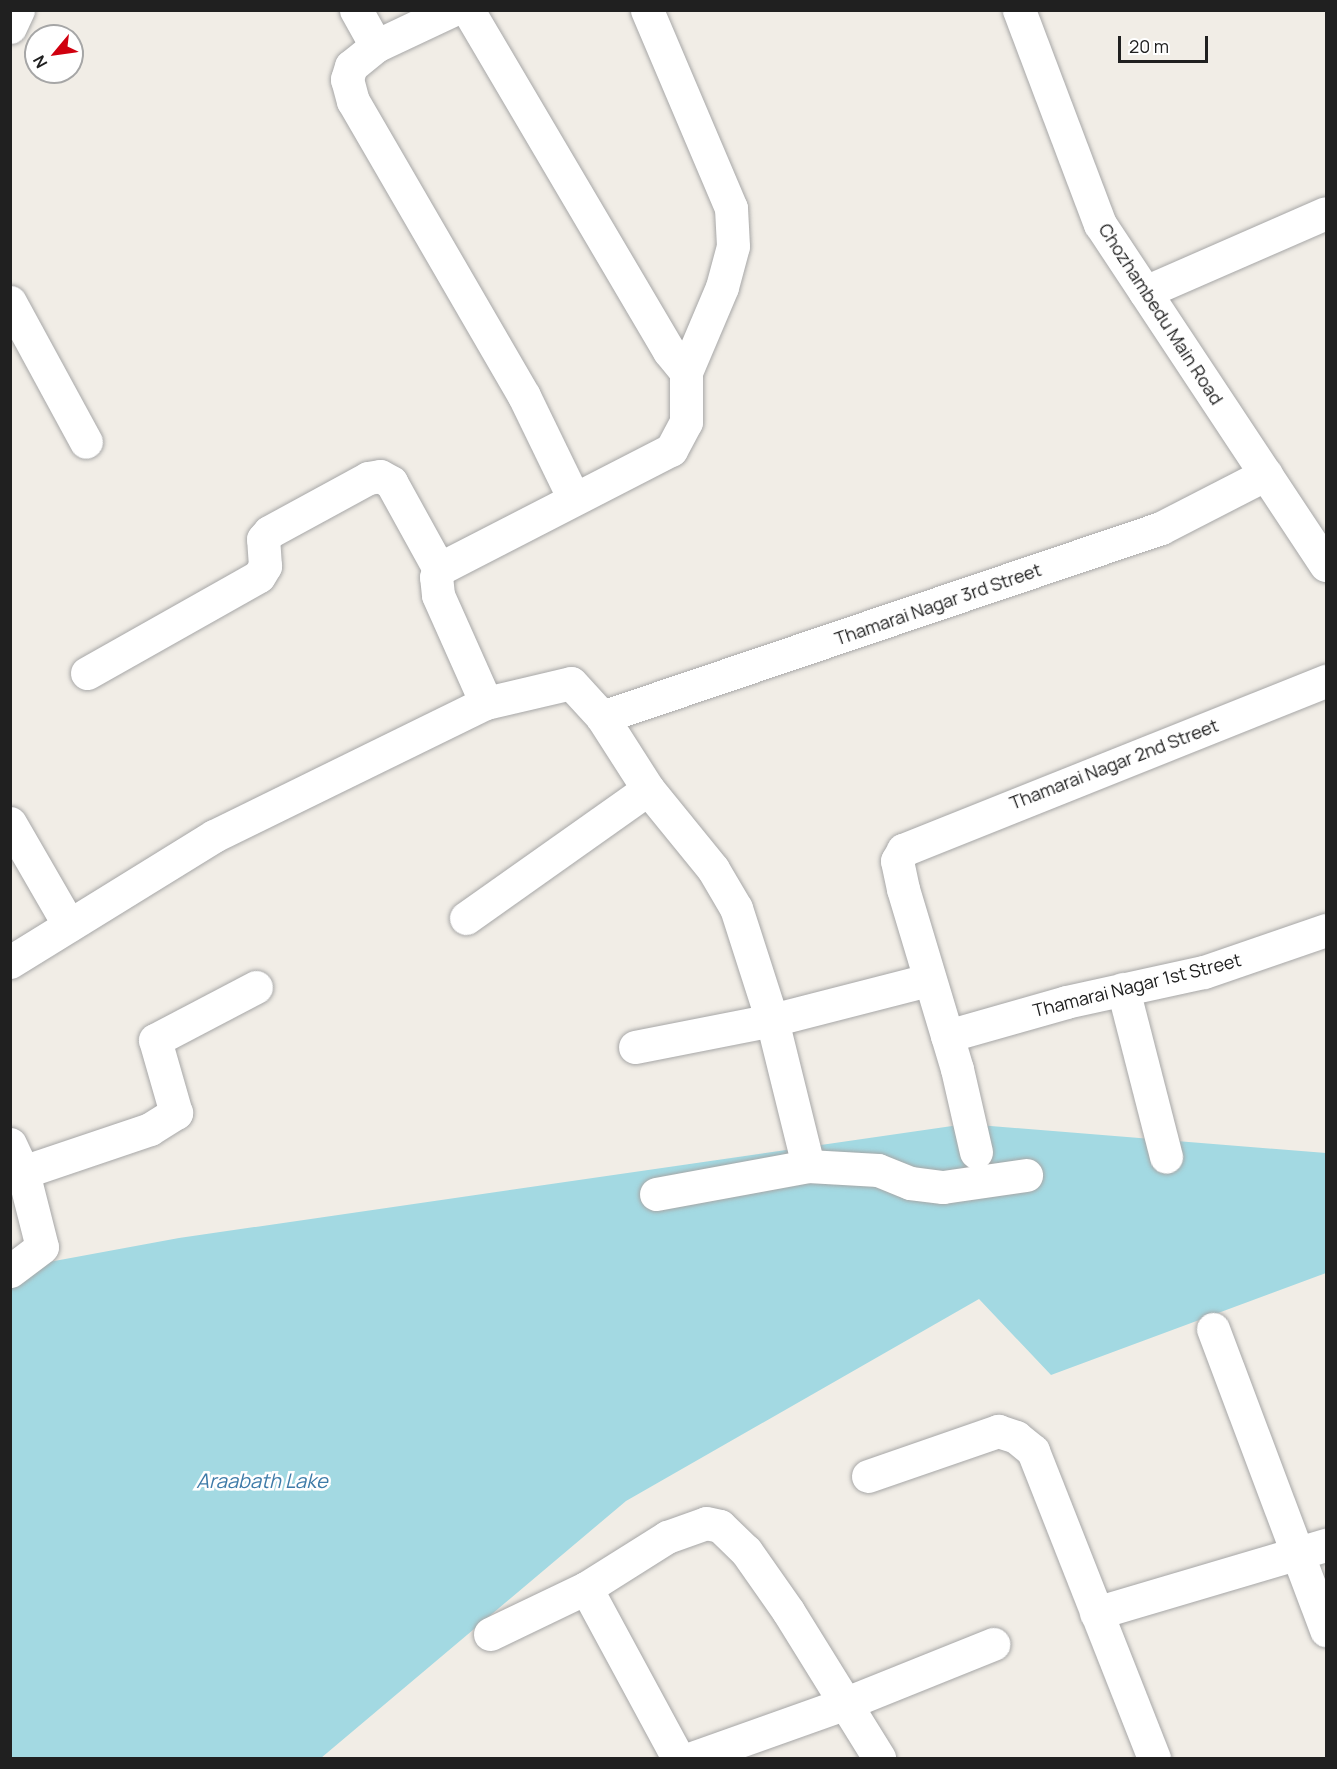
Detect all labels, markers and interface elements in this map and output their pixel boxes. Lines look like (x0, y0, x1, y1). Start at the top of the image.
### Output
north arrow (24, 24, 84, 84)
scale bar (1121, 24, 1211, 62)
text: 20 m (1129, 34, 1169, 58)
text: N (28, 51, 52, 72)
street label: Chozhambedu Main Road (1094, 219, 1228, 409)
street label: Thamarai Nagar 3rd Street (832, 558, 1044, 650)
street label: Thamarai Nagar 2nd Street (1007, 714, 1221, 814)
street label: Thamarai Nagar 1st Street (1031, 949, 1243, 1021)
water label: Araabath Lake (196, 1468, 328, 1492)

